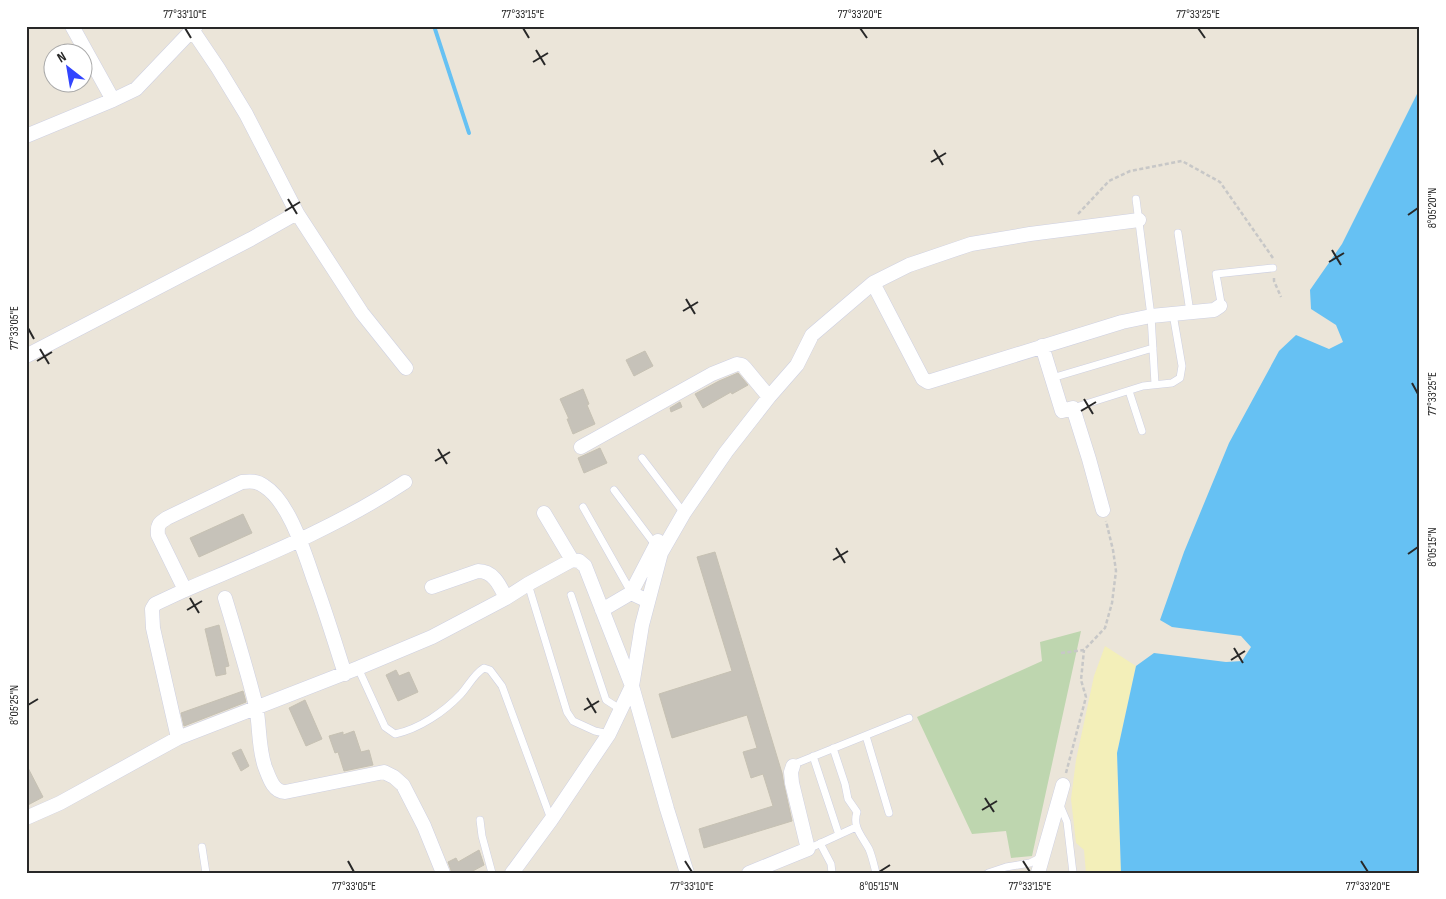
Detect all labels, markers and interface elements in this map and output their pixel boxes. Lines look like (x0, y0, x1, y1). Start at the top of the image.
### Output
text: 77°33'10"E (163, 7, 207, 22)
text: 77°33'15"E (502, 7, 545, 22)
text: 77°33'20"E (838, 7, 882, 22)
text: 77°33'25"E (1176, 7, 1220, 22)
north arrow (42, 42, 92, 92)
text: N (54, 48, 69, 66)
text: 8°05'20"N (1425, 188, 1440, 228)
text: 77°33'05"E (7, 306, 22, 350)
text: 77°33'25"E (1425, 372, 1440, 416)
text: 8°05'15"N (1425, 527, 1440, 567)
text: 8°05'25"N (7, 685, 22, 725)
text: 77°33'05"E (332, 879, 376, 894)
text: 77°33'10"E (670, 879, 714, 894)
text: 8°05'15"N (859, 879, 899, 894)
text: 77°33'15"E (1009, 879, 1052, 894)
text: 77°33'20"E (1346, 879, 1390, 894)

